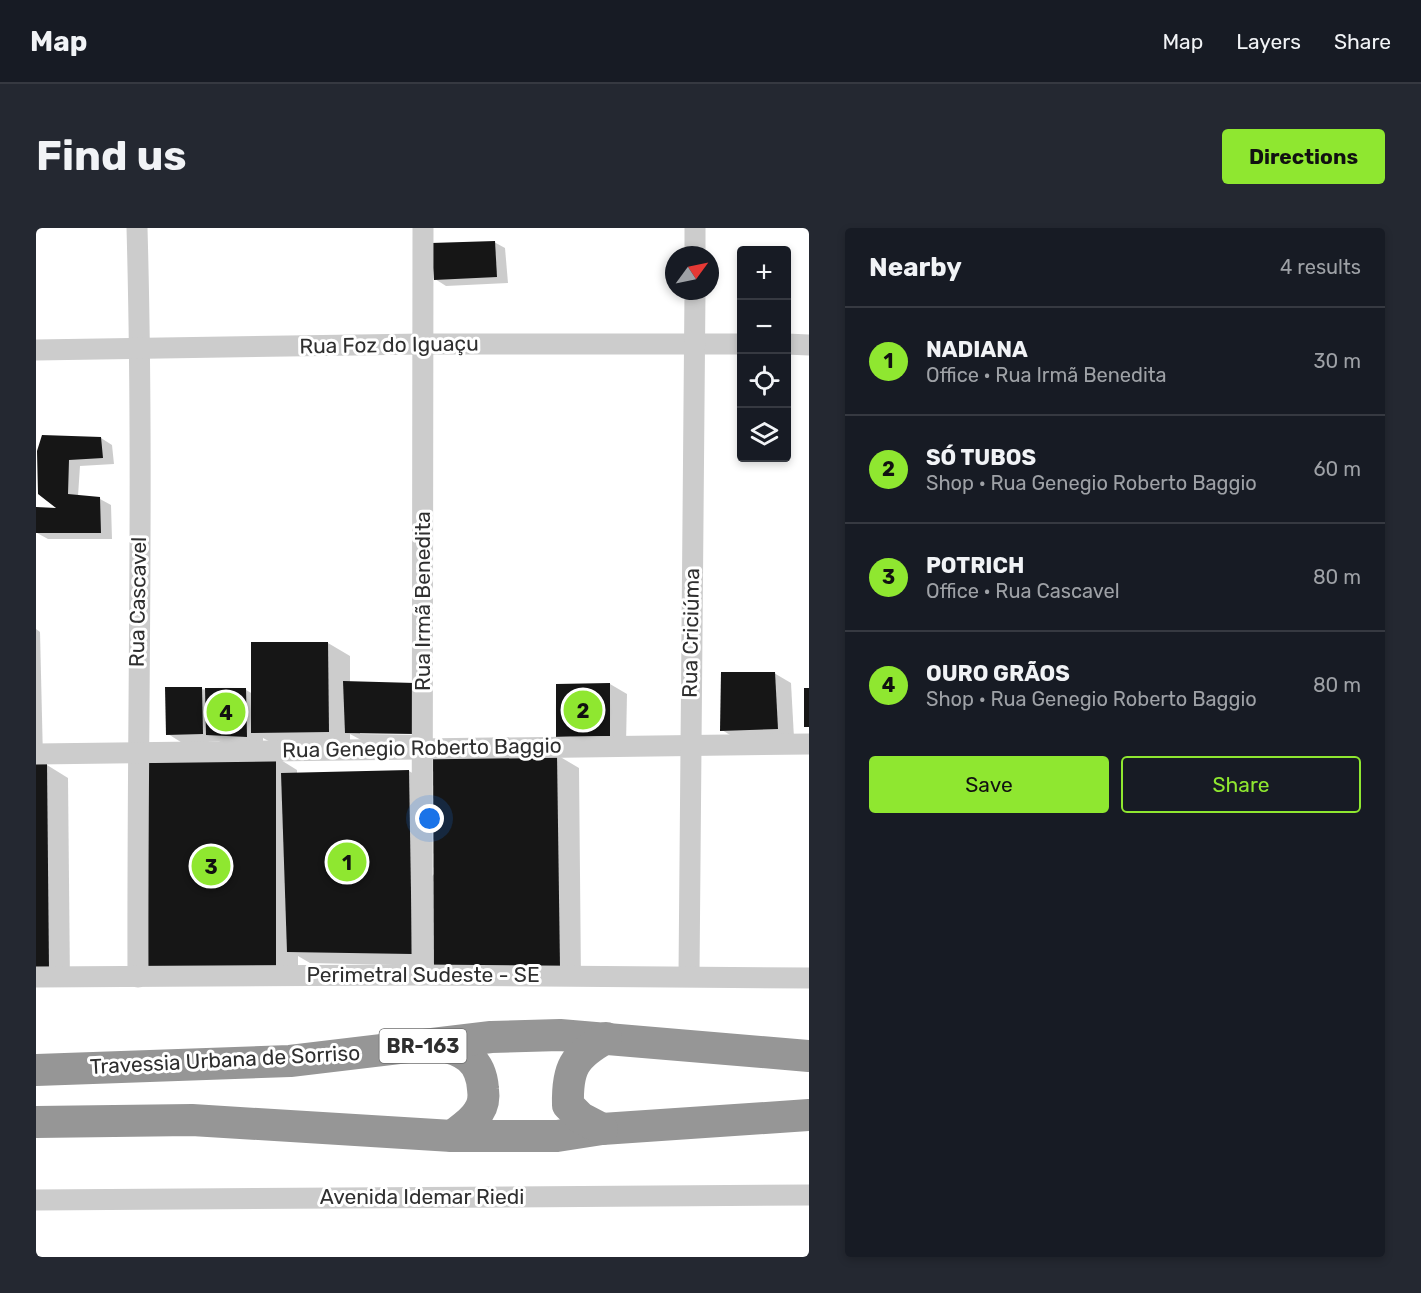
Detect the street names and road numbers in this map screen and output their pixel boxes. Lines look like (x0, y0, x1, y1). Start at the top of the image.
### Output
street label: Rua Foz do Iguaçu (299, 330, 479, 359)
street label: Rua Irmã Benedita (410, 511, 435, 691)
street label: Rua Cascavel (124, 537, 151, 667)
street label: Rua Criciúma (677, 568, 704, 698)
street label: Rua Genegio Roberto Baggio (282, 733, 562, 762)
street label: Perimetral Sudeste - SE (306, 962, 540, 987)
road number: BR-163 (380, 1029, 466, 1063)
street label: Travessia Urbana de Sorriso (89, 1040, 361, 1079)
street label: Avenida Idemar Riedi (320, 1184, 524, 1209)

